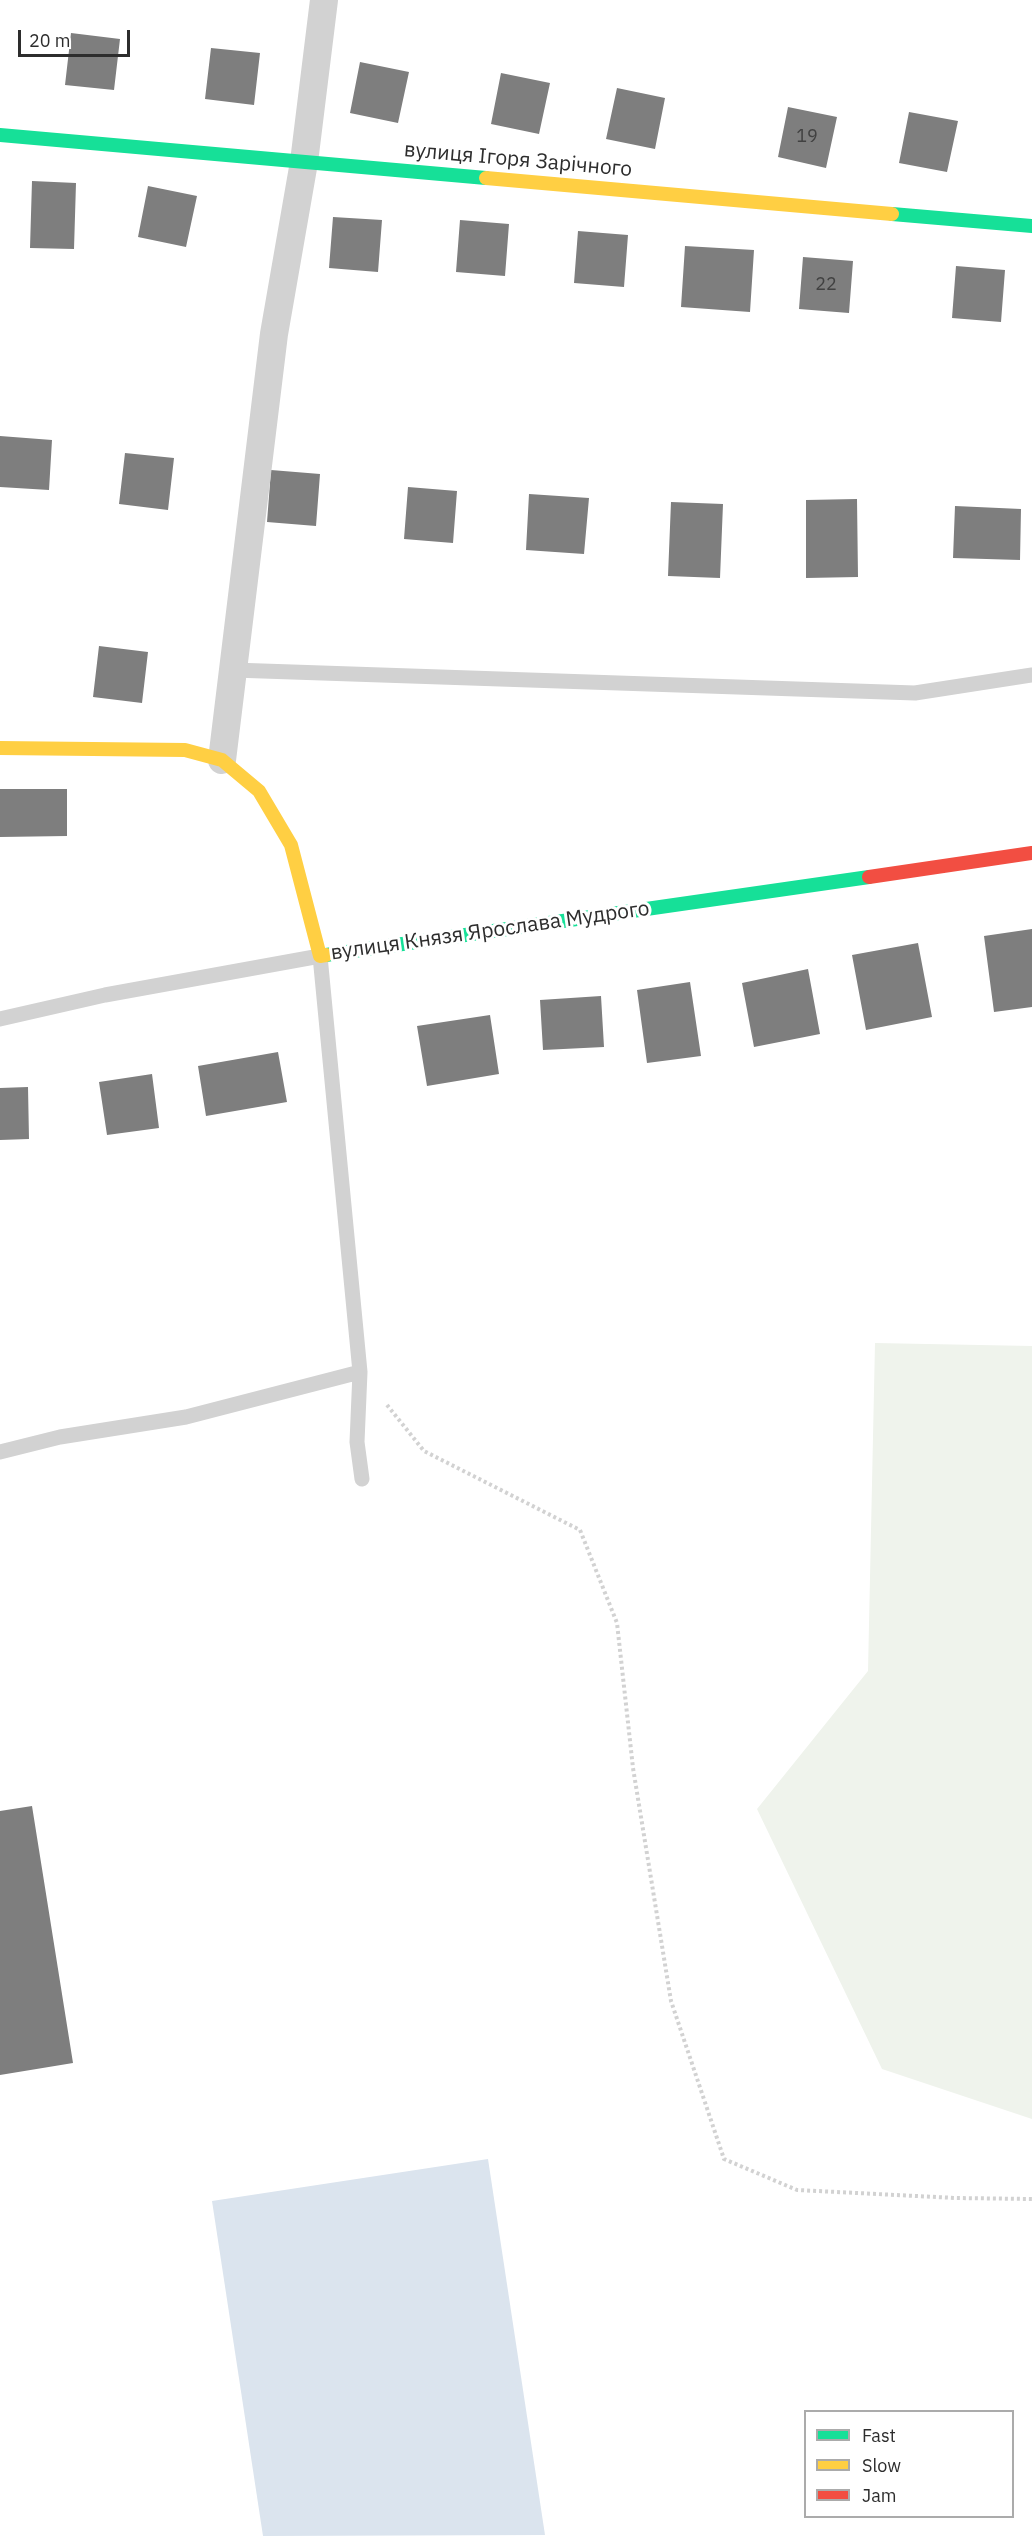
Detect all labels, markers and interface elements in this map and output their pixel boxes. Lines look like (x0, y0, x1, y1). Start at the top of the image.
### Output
scale bar (21, 18, 134, 56)
text: 20 m (29, 29, 71, 52)
house number: 19 (796, 126, 818, 148)
street label: вулиця Ігоря Зарічного (403, 137, 633, 183)
house number: 22 (815, 274, 837, 296)
street label: вулиця Князя Ярослава Мудрого (329, 896, 651, 966)
legend (804, 2410, 1014, 2518)
text: Fast (862, 2424, 896, 2447)
text: Slow (862, 2454, 901, 2477)
text: Jam (862, 2484, 897, 2507)

